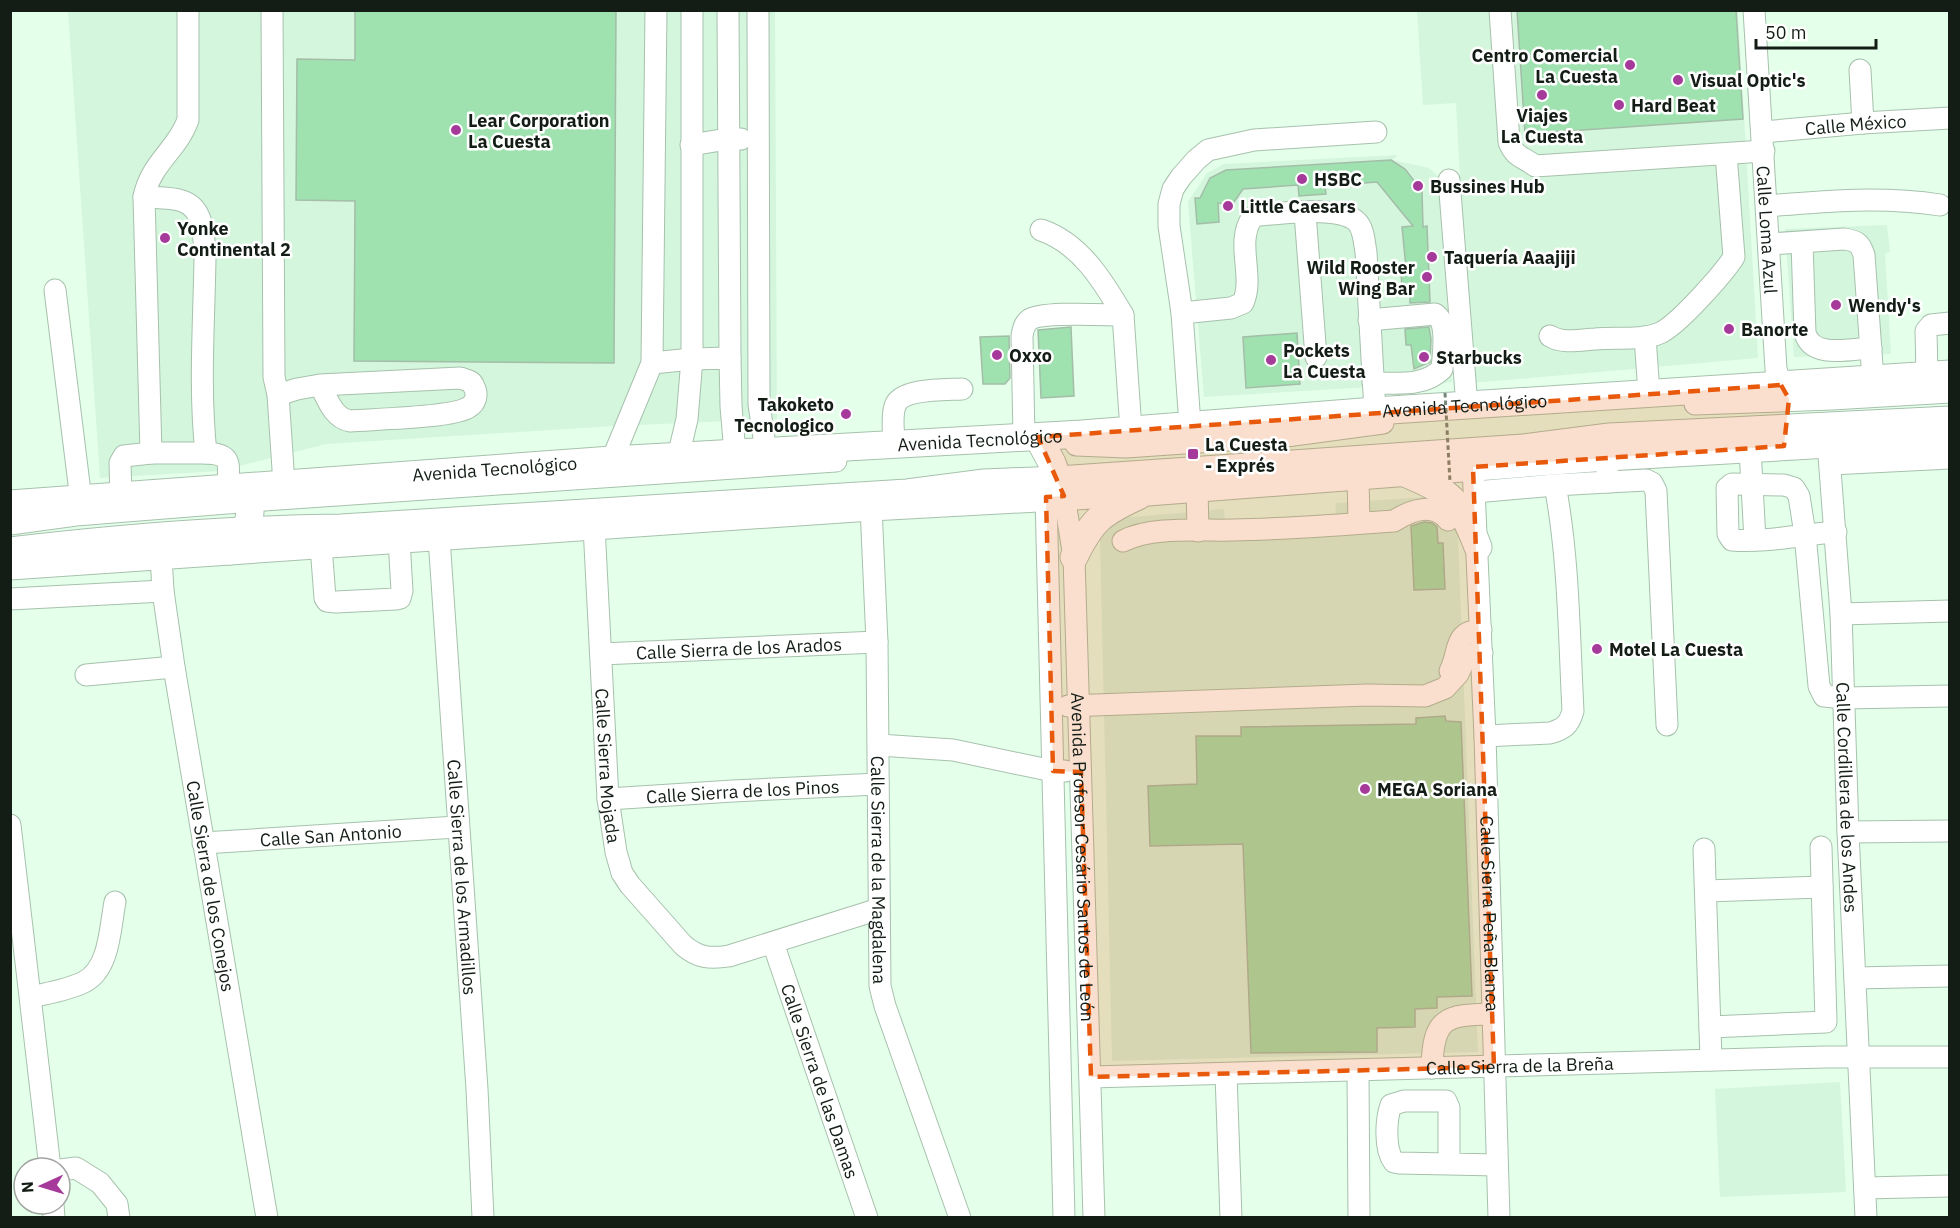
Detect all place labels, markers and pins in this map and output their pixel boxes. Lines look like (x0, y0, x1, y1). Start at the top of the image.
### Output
place label: Centro Comercial La Cuesta (1472, 44, 1619, 88)
marker: Centro Comercial La Cuesta (1623, 58, 1637, 72)
place label: Visual Optic's (1690, 69, 1806, 92)
marker: Visual Optic's (1671, 73, 1685, 87)
marker: Viajes La Cuesta (1535, 88, 1549, 102)
place label: Hard Beat (1631, 94, 1716, 117)
marker: Hard Beat (1612, 98, 1626, 112)
place label: Viajes La Cuesta (1501, 104, 1583, 148)
place label: Lear Corporation La Cuesta (468, 109, 610, 153)
marker: Lear Corporation La Cuesta (449, 123, 463, 137)
place label: HSBC (1314, 168, 1362, 191)
marker: HSBC (1295, 172, 1309, 186)
place label: Bussines Hub (1430, 175, 1545, 198)
marker: Bussines Hub (1411, 179, 1425, 193)
place label: Little Caesars (1240, 195, 1356, 218)
marker: Little Caesars (1221, 199, 1235, 213)
place label: Yonke Continental 2 (177, 217, 291, 261)
marker: Yonke Continental 2 (158, 231, 172, 245)
place label: Taquería Aaajiji (1444, 246, 1576, 269)
marker: Taquería Aaajiji (1425, 250, 1439, 264)
place label: Wild Rooster Wing Bar (1306, 256, 1415, 300)
marker: Wild Rooster Wing Bar (1420, 270, 1434, 284)
place label: Wendy's (1848, 294, 1921, 317)
marker: Wendy's (1829, 298, 1843, 312)
place label: Banorte (1741, 318, 1808, 341)
marker: Banorte (1722, 322, 1736, 336)
place label: Pockets La Cuesta (1283, 339, 1366, 383)
place label: Oxxo (1009, 344, 1052, 367)
place label: Starbucks (1436, 346, 1522, 369)
marker: Oxxo (990, 348, 1004, 362)
marker: Starbucks (1417, 350, 1431, 364)
marker: Pockets La Cuesta (1264, 353, 1278, 367)
place label: Takoketo Tecnologico (734, 393, 834, 437)
marker: Takoketo Tecnologico (839, 407, 853, 421)
place label: La Cuesta - Exprés (1205, 433, 1288, 477)
marker: La Cuesta - Exprés (1186, 447, 1200, 461)
place label: Motel La Cuesta (1609, 638, 1743, 661)
marker: Motel La Cuesta (1590, 642, 1604, 656)
place label: MEGA Soriana (1377, 778, 1497, 801)
marker: MEGA Soriana (1358, 782, 1372, 796)

